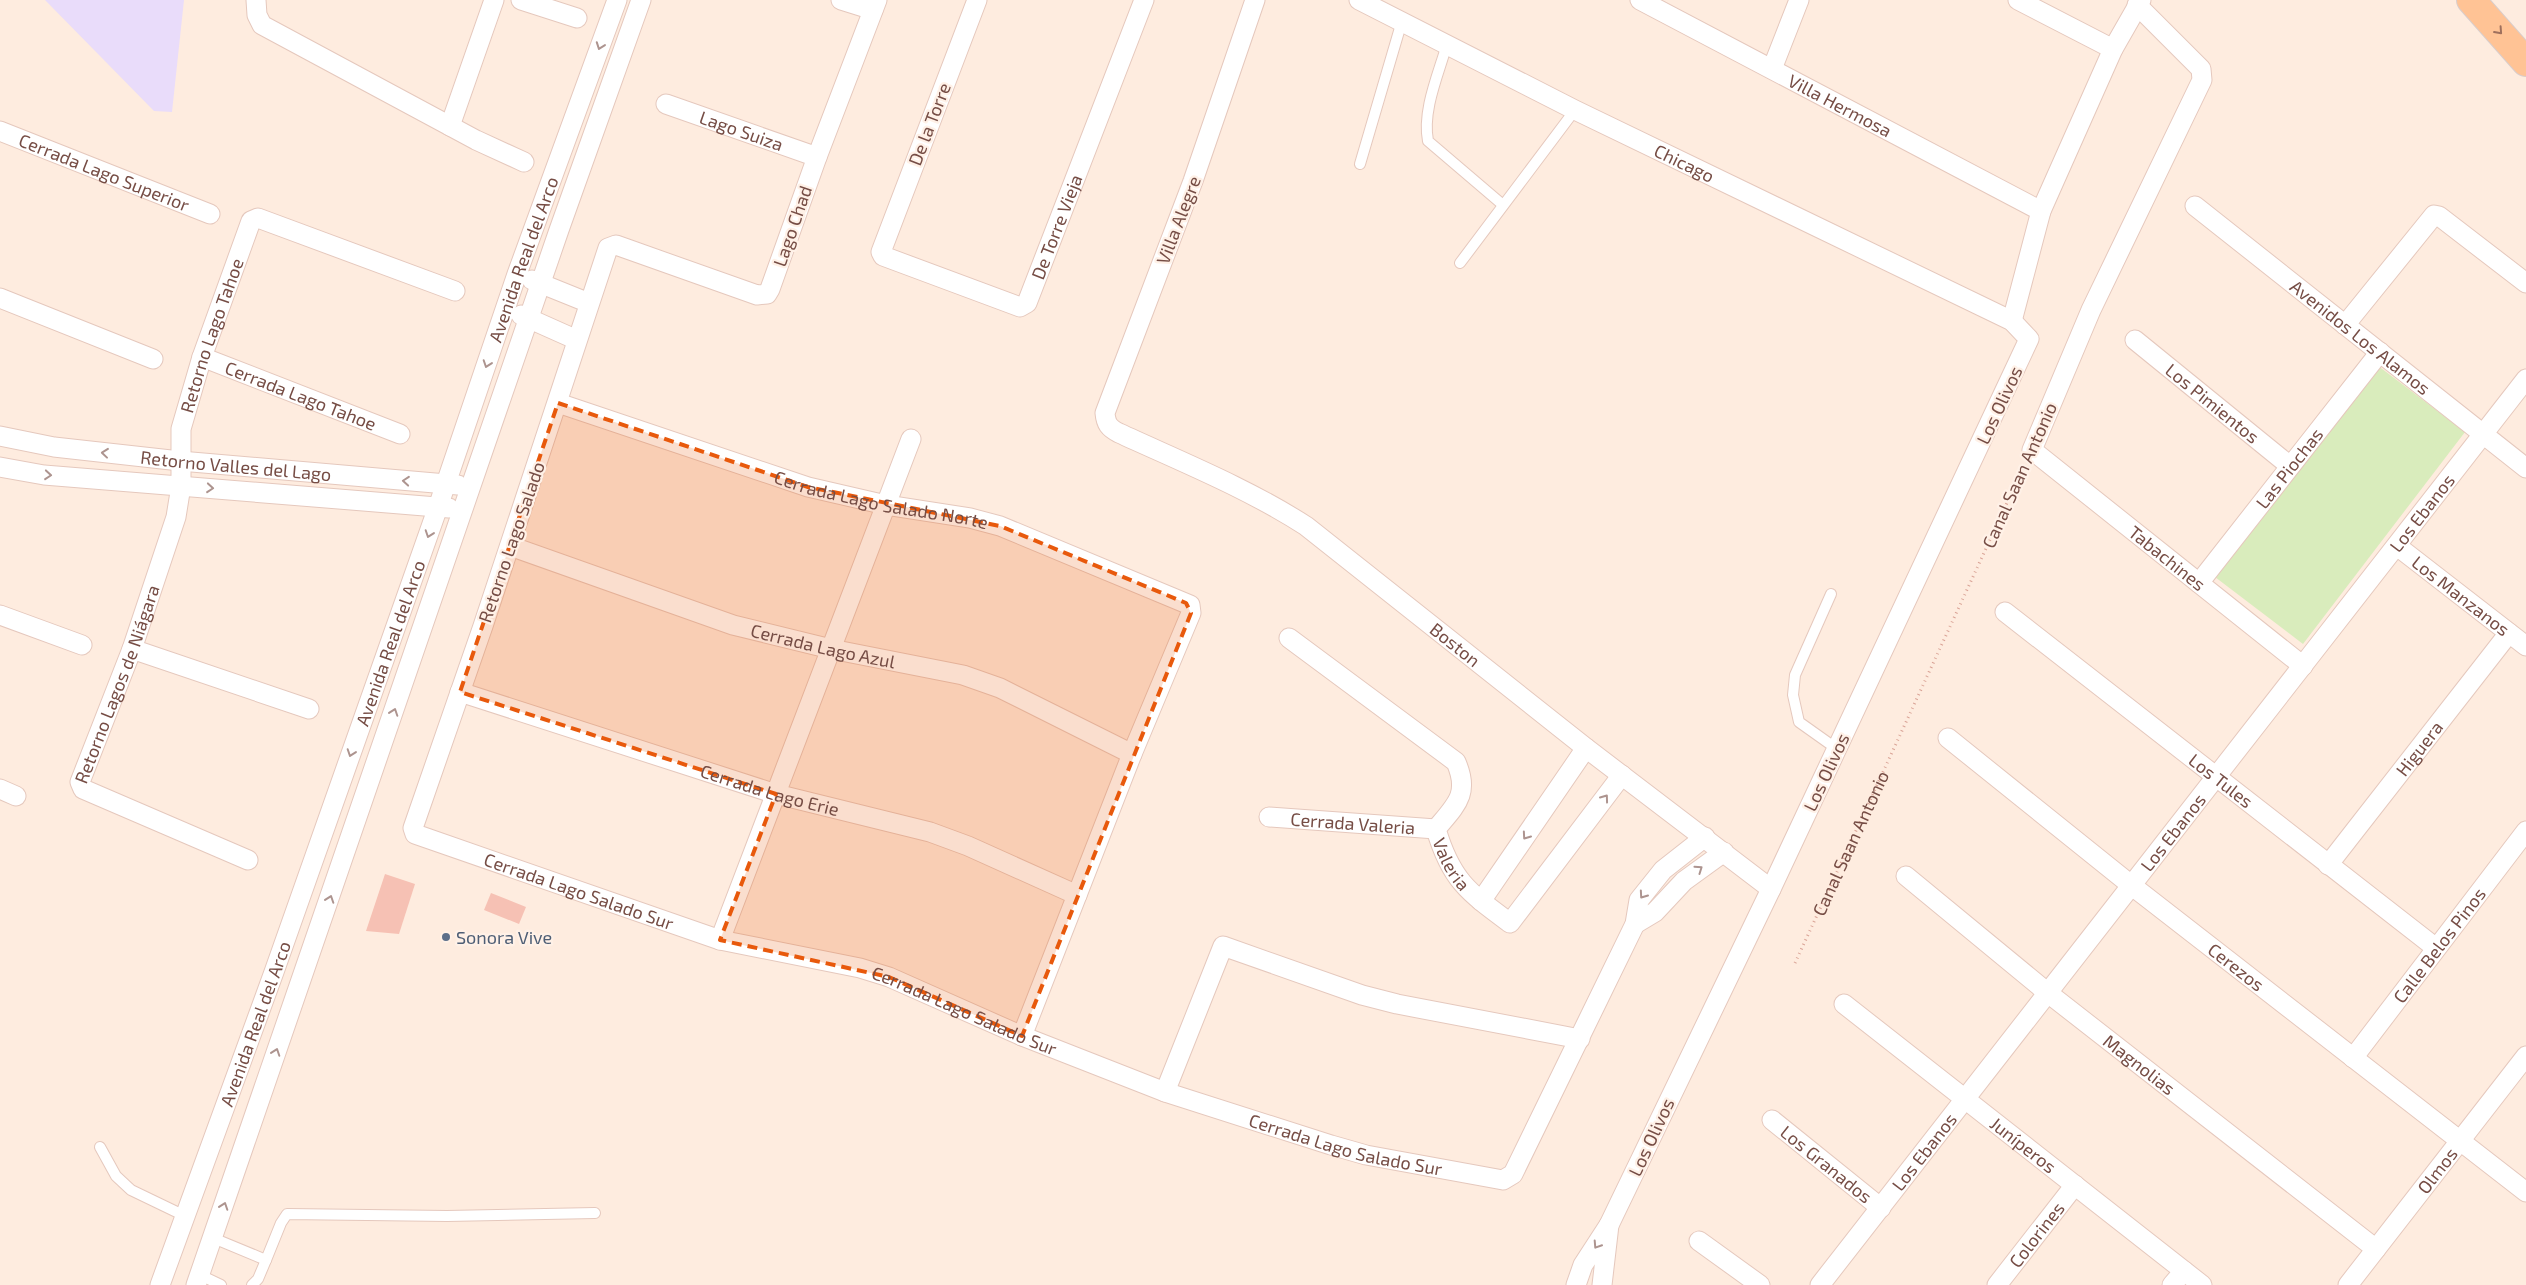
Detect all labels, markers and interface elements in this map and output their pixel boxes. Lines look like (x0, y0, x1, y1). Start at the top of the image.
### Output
one-way arrow (2493, 26, 2502, 35)
one-way arrow (596, 41, 606, 50)
street label: Villa Hermosa (1784, 69, 1896, 142)
street label: De la Torre (903, 79, 955, 169)
street label: Lago Suiza (697, 106, 786, 155)
street label: Cerrada Lago Superior (16, 129, 193, 216)
street label: Chicago (1651, 139, 1718, 187)
street label: De Torre Vieja (1026, 171, 1087, 283)
street label: Villa Alegre (1151, 173, 1205, 267)
street label: Avenida Real del Arco (484, 174, 563, 345)
street label: Lago Chad (768, 183, 816, 269)
street label: Retorno Lago Tahoe (175, 255, 248, 415)
street label: Avenidos Los Alamos (2286, 275, 2435, 399)
street label: Cerrada Lago Tahoe (222, 356, 380, 435)
street label: Los Pimientos (2161, 358, 2264, 448)
one-way arrow (483, 359, 493, 367)
street label: Los Olivos (1971, 363, 2027, 447)
street label: Canal Saan Antonio (1977, 399, 2061, 551)
street label: Las Piochas (2251, 424, 2327, 513)
street label: Retorno Valles del Lago (139, 446, 332, 485)
one-way arrow (101, 448, 109, 459)
street label: Retorno Lago Salado (473, 459, 549, 625)
street label: Cerrada Lago Salado Norte (771, 465, 991, 533)
one-way arrow (44, 469, 52, 480)
street label: Los Ebanos (2385, 469, 2459, 556)
one-way arrow (402, 476, 410, 487)
one-way arrow (206, 482, 214, 493)
street label: Tabachines (2125, 521, 2210, 595)
one-way arrow (425, 529, 435, 538)
street label: Los Manzanos (2408, 551, 2514, 640)
street label: Avenida Real del Arco (351, 557, 429, 729)
street label: Retorno Lagos de Niágara (70, 582, 164, 786)
street label: Boston (1426, 618, 1485, 671)
street label: Cerrada Lago Azul (749, 619, 898, 673)
one-way arrow (389, 708, 399, 717)
street label: Higuera (2391, 716, 2447, 780)
street label: Los Olivos (1798, 730, 1854, 814)
one-way arrow (347, 749, 357, 757)
street label: Los Tules (2185, 749, 2258, 812)
street label: Cerrada Lago Erie (698, 759, 841, 820)
street label: Canal Saan Antonio (1807, 767, 1893, 919)
street label: Los Ebanos (2136, 789, 2210, 876)
one-way arrow (1599, 795, 1607, 804)
street label: Cerrada Valeria (1290, 808, 1416, 838)
one-way arrow (1523, 830, 1532, 840)
street label: Valeria (1428, 835, 1475, 895)
street label: Cerrada Lago Salado Sur (481, 848, 677, 934)
one-way arrow (1693, 866, 1703, 875)
street label: Calle Belos Pinos (2388, 883, 2490, 1007)
one-way arrow (1640, 889, 1650, 898)
one-way arrow (324, 895, 334, 903)
place label: Sonora Vive (456, 926, 552, 948)
marker: Sonora Vive (440, 931, 452, 943)
street label: Avenida Real del Arco (215, 938, 295, 1109)
street label: Cerezos (2204, 938, 2269, 995)
street label: Cerrada Lago Salado Sur (869, 961, 1060, 1060)
street label: Magnolias (2099, 1029, 2180, 1099)
one-way arrow (271, 1048, 281, 1057)
street label: Los Olivos (1623, 1095, 1679, 1179)
street label: Los Ebanos (1887, 1108, 1961, 1195)
street label: Cerrada Lago Salado Sur (1246, 1109, 1444, 1180)
street label: Juníperos (1986, 1112, 2061, 1177)
street label: Los Granados (1776, 1121, 1877, 1207)
street label: Olmos (2412, 1143, 2462, 1198)
street label: Colorines (2004, 1197, 2069, 1272)
one-way arrow (218, 1202, 228, 1211)
one-way arrow (1593, 1239, 1603, 1248)

